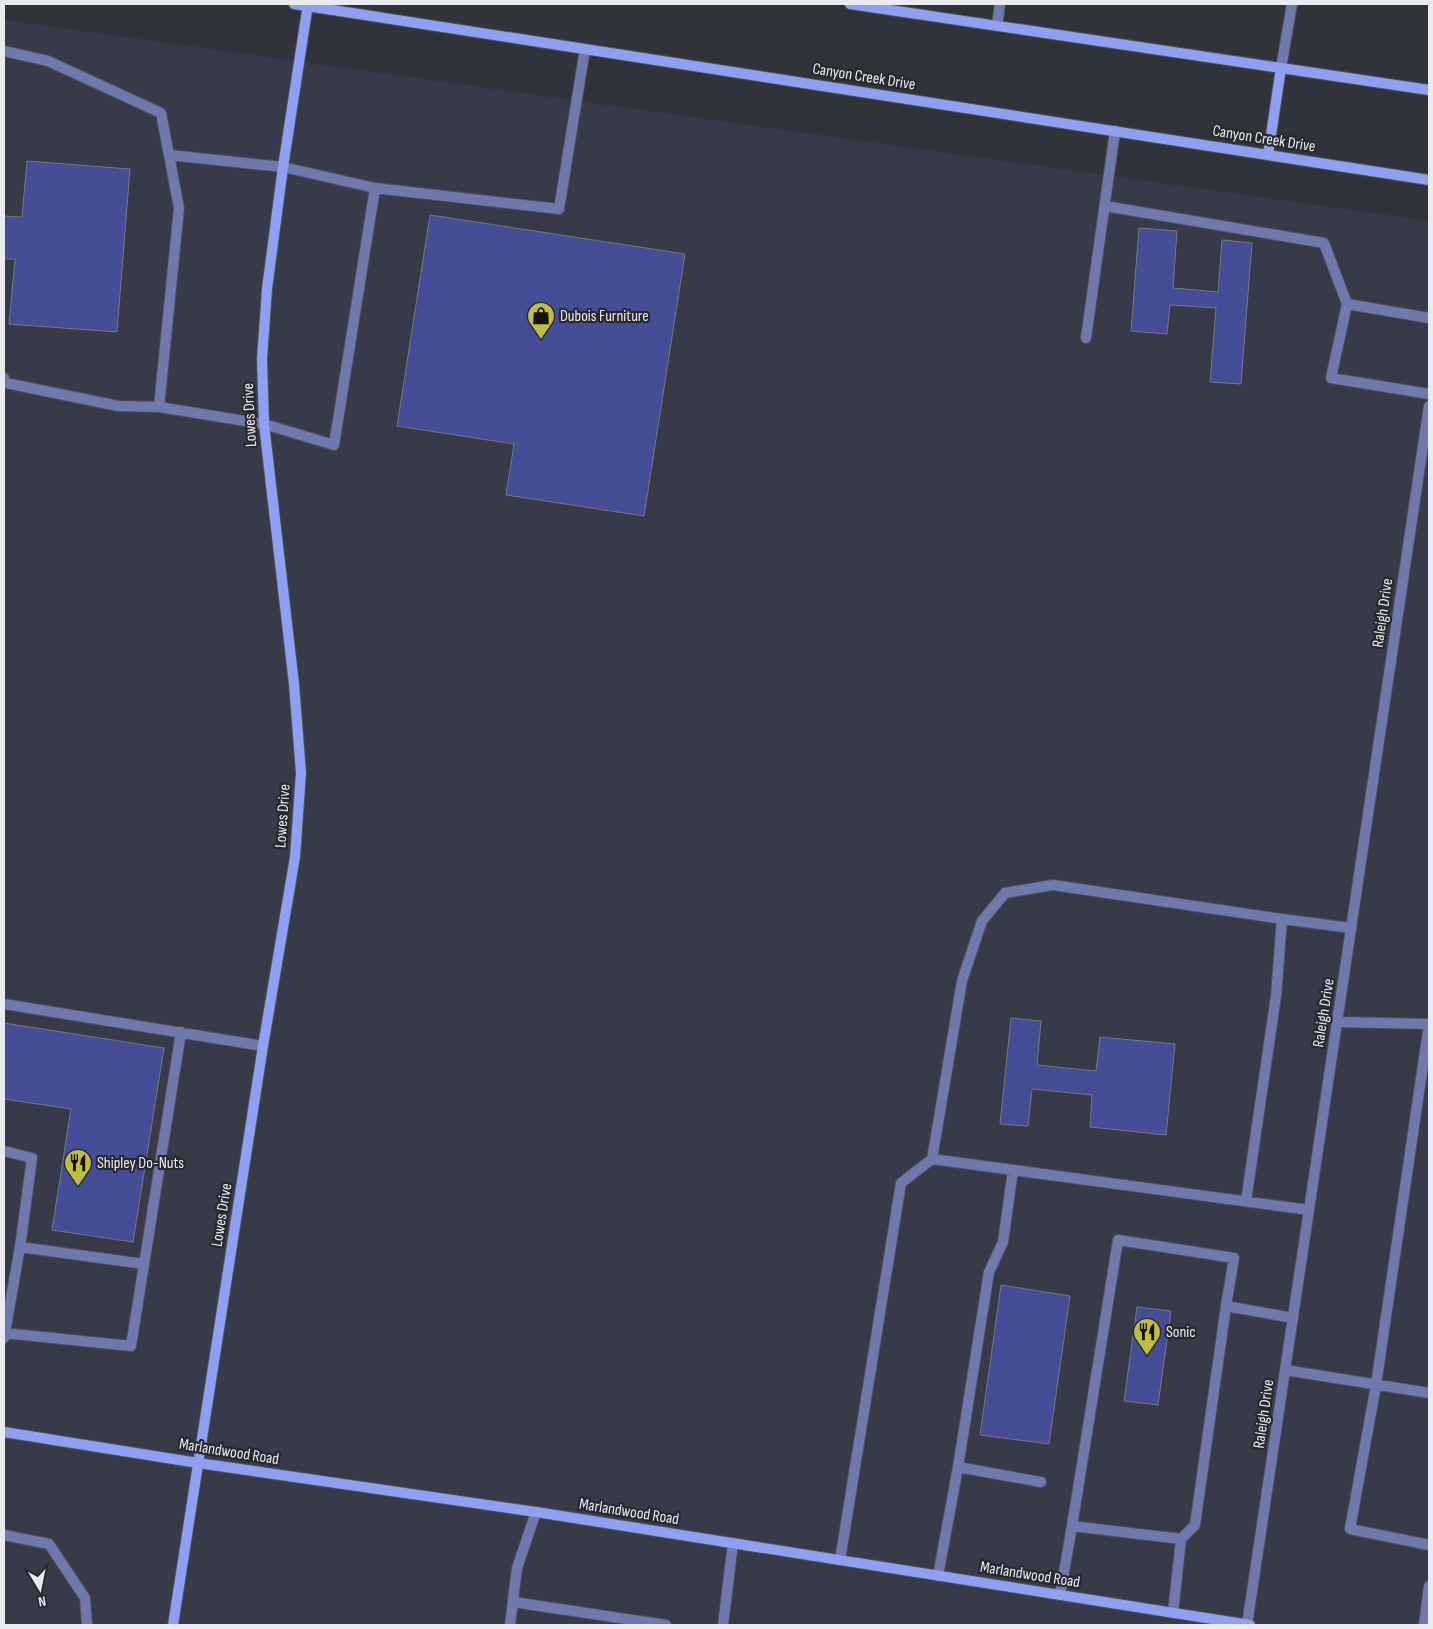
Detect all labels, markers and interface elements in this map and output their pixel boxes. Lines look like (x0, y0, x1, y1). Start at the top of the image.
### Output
street label: Canyon Creek Drive (811, 59, 917, 95)
street label: Canyon Creek Drive (1211, 121, 1317, 157)
shop icon: Dubois Furniture (526, 301, 556, 340)
place label: Dubois Furniture (560, 307, 649, 326)
street label: Lowes Drive (239, 383, 261, 447)
street label: Raleigh Drive (1369, 577, 1397, 649)
street label: Lowes Drive (271, 783, 295, 849)
street label: Raleigh Drive (1309, 977, 1339, 1049)
restaurant icon: Shipley Do-Nuts (63, 1148, 93, 1187)
place label: Shipley Do-Nuts (97, 1154, 184, 1173)
street label: Lowes Drive (208, 1182, 236, 1248)
restaurant icon: Sonic (1132, 1317, 1162, 1356)
place label: Sonic (1166, 1323, 1196, 1342)
street label: Raleigh Drive (1250, 1378, 1278, 1450)
street label: Marlandwood Road (178, 1435, 280, 1469)
street label: Marlandwood Road (578, 1495, 680, 1529)
street label: Marlandwood Road (979, 1558, 1081, 1592)
north arrow (15, 1564, 65, 1614)
text: N (37, 1592, 47, 1610)

